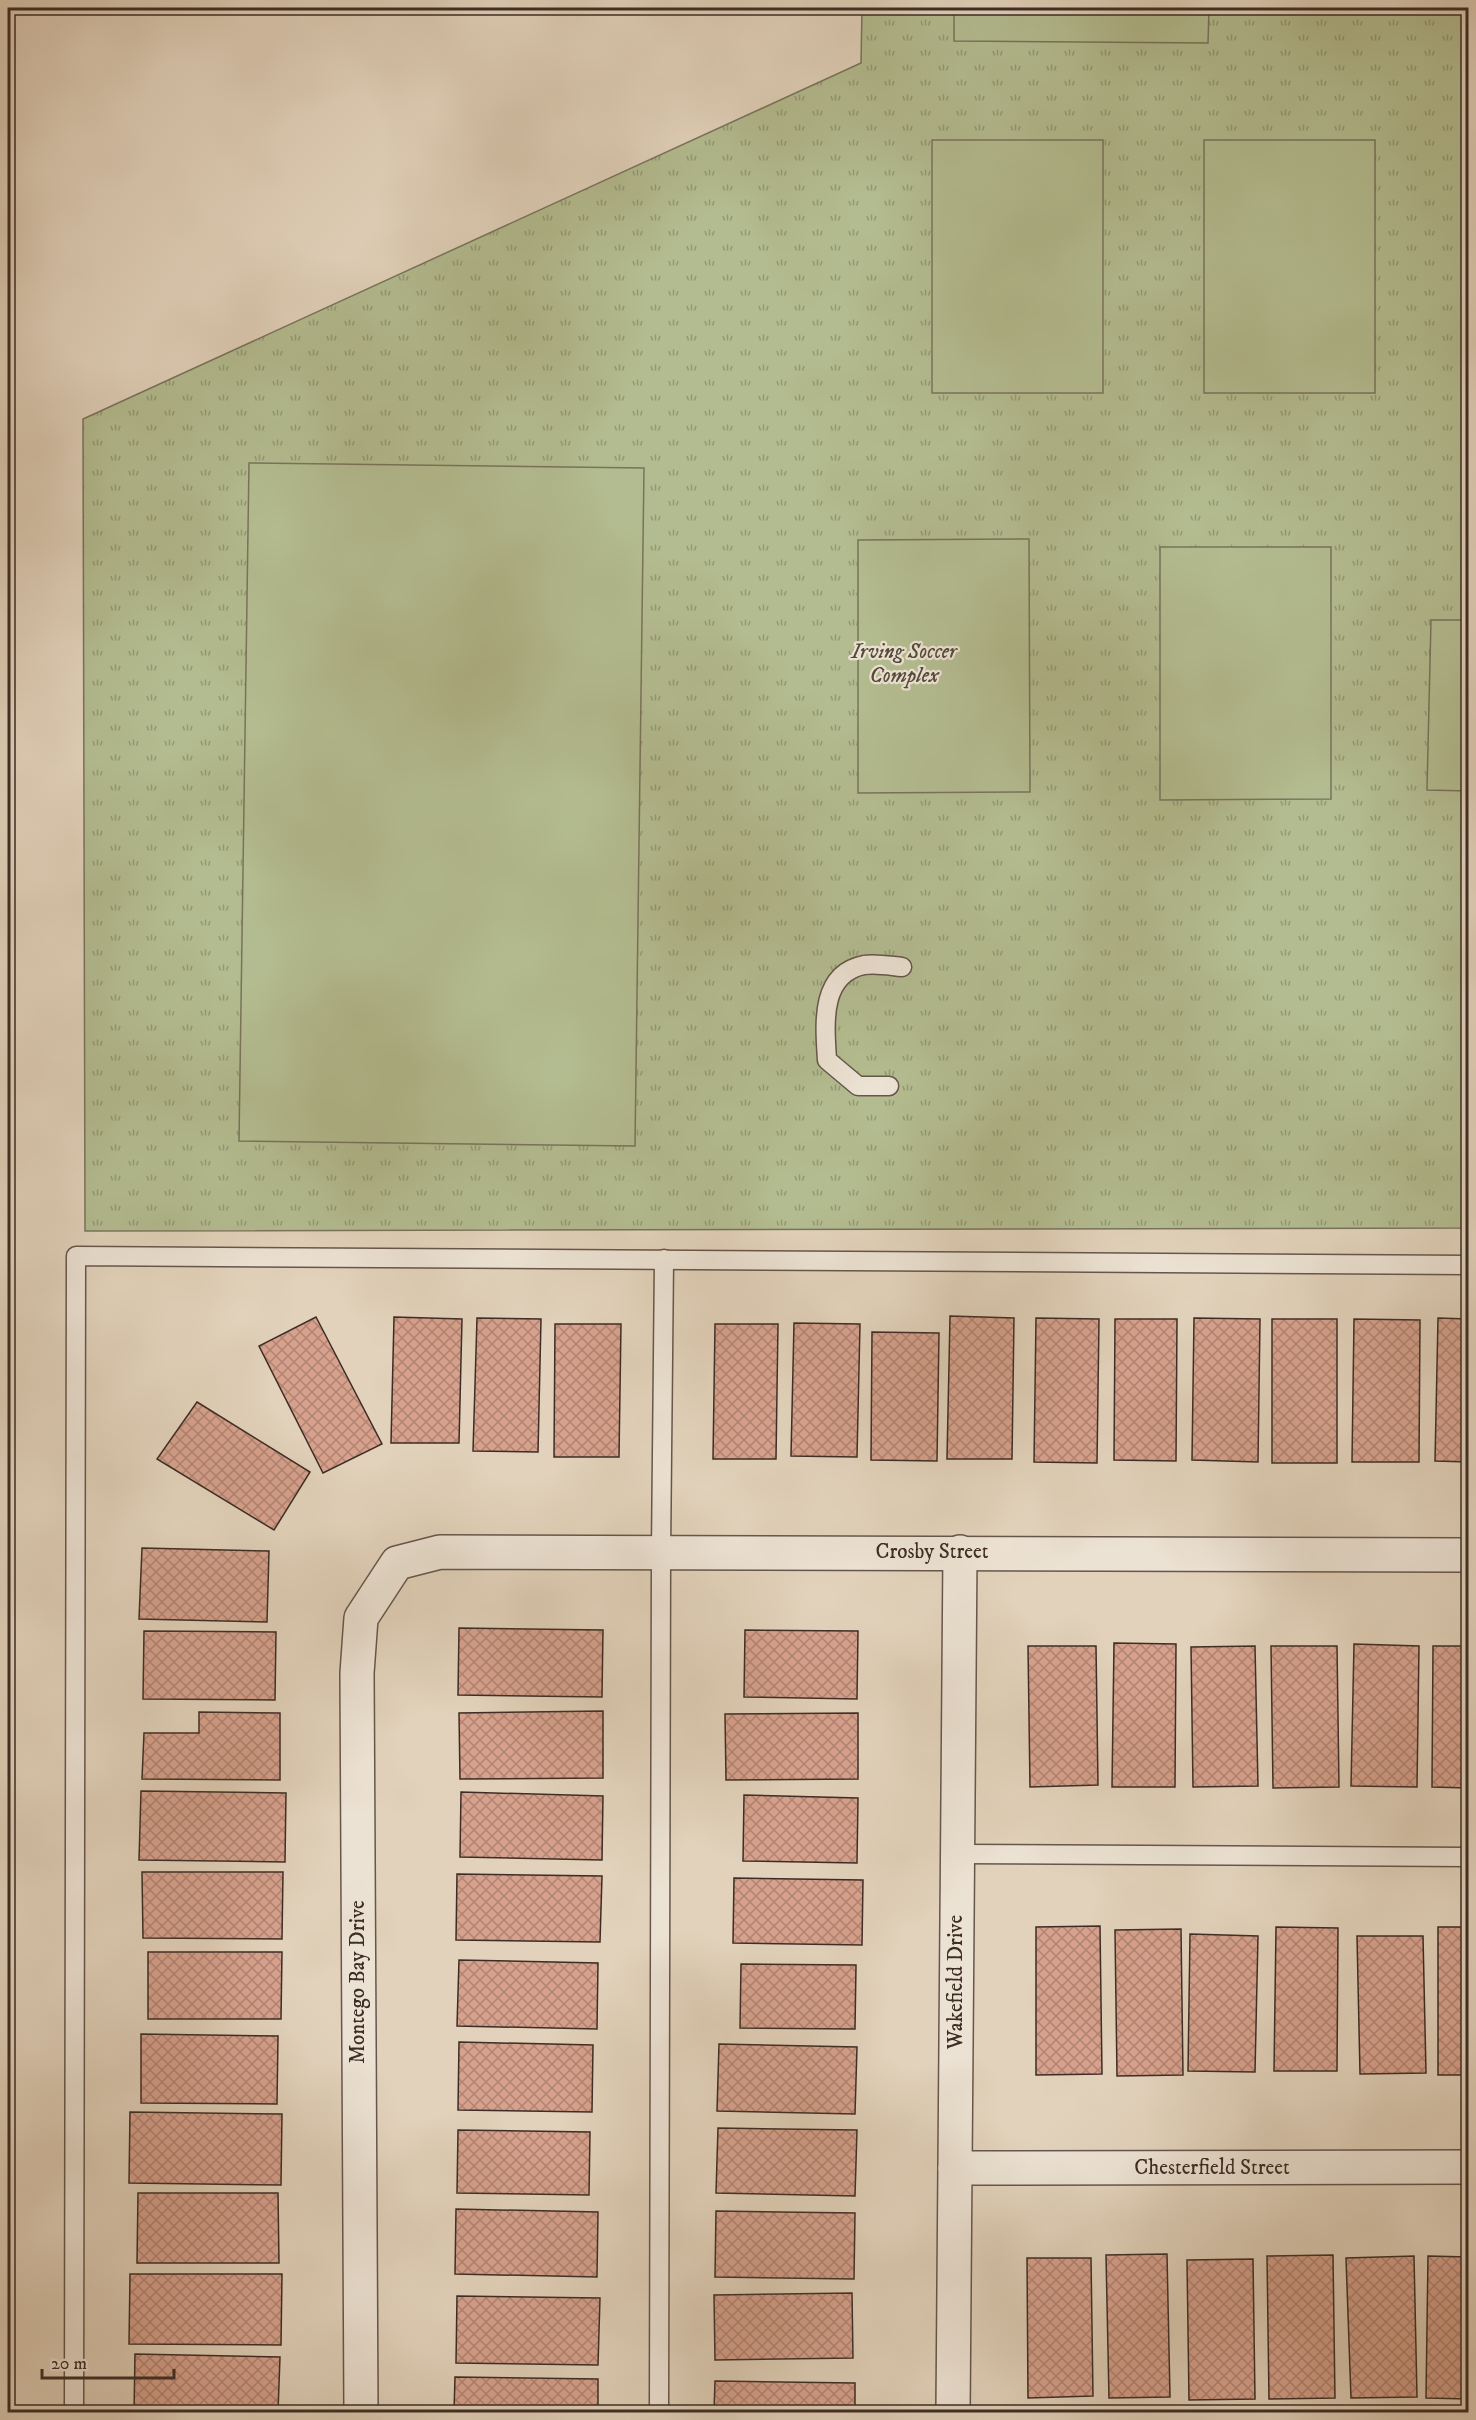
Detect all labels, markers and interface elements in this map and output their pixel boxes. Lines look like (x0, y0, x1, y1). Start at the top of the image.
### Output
park label: Irving Soccer Complex (850, 639, 958, 689)
street label: Crosby Street (876, 1539, 989, 1565)
street label: Montego Bay Drive (345, 1900, 371, 2064)
street label: Wakefield Drive (943, 1914, 969, 2050)
street label: Chesterfield Street (1134, 2155, 1290, 2181)
scale bar (42, 2342, 174, 2380)
text: 20 m (51, 2353, 87, 2375)

